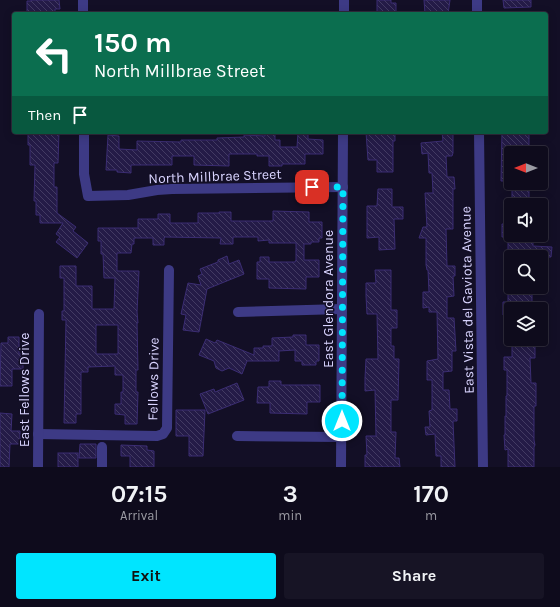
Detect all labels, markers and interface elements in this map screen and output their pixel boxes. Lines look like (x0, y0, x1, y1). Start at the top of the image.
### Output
text: 150 m (94, 26, 172, 59)
icon: left (28, 28, 80, 80)
text: North Millbrae Street (94, 60, 265, 82)
icon: arrive (69, 104, 91, 126)
text: Then (28, 106, 61, 124)
north arrow (504, 146, 548, 190)
map controls (504, 146, 548, 346)
street label: North Millbrae Street (148, 166, 282, 187)
pin (295, 170, 329, 204)
icon: arrive (301, 176, 323, 198)
button: sound (504, 198, 548, 242)
street label: East Vista del Gaviota Avenue (457, 206, 478, 394)
street label: East Glendora Avenue (320, 230, 337, 368)
button: search (504, 250, 548, 294)
button: layers (504, 302, 548, 346)
street label: East Fellows Drive (16, 333, 33, 447)
street label: Fellows Drive (144, 337, 163, 421)
position arrow (321, 400, 363, 442)
text: 07:15 (111, 480, 167, 508)
text: 3 (283, 480, 298, 508)
text: 170 (413, 480, 449, 508)
text: Arrival (120, 508, 158, 523)
text: min (278, 508, 302, 523)
text: m (425, 508, 437, 523)
button: Exit (16, 553, 276, 599)
button: Share (284, 553, 544, 599)

